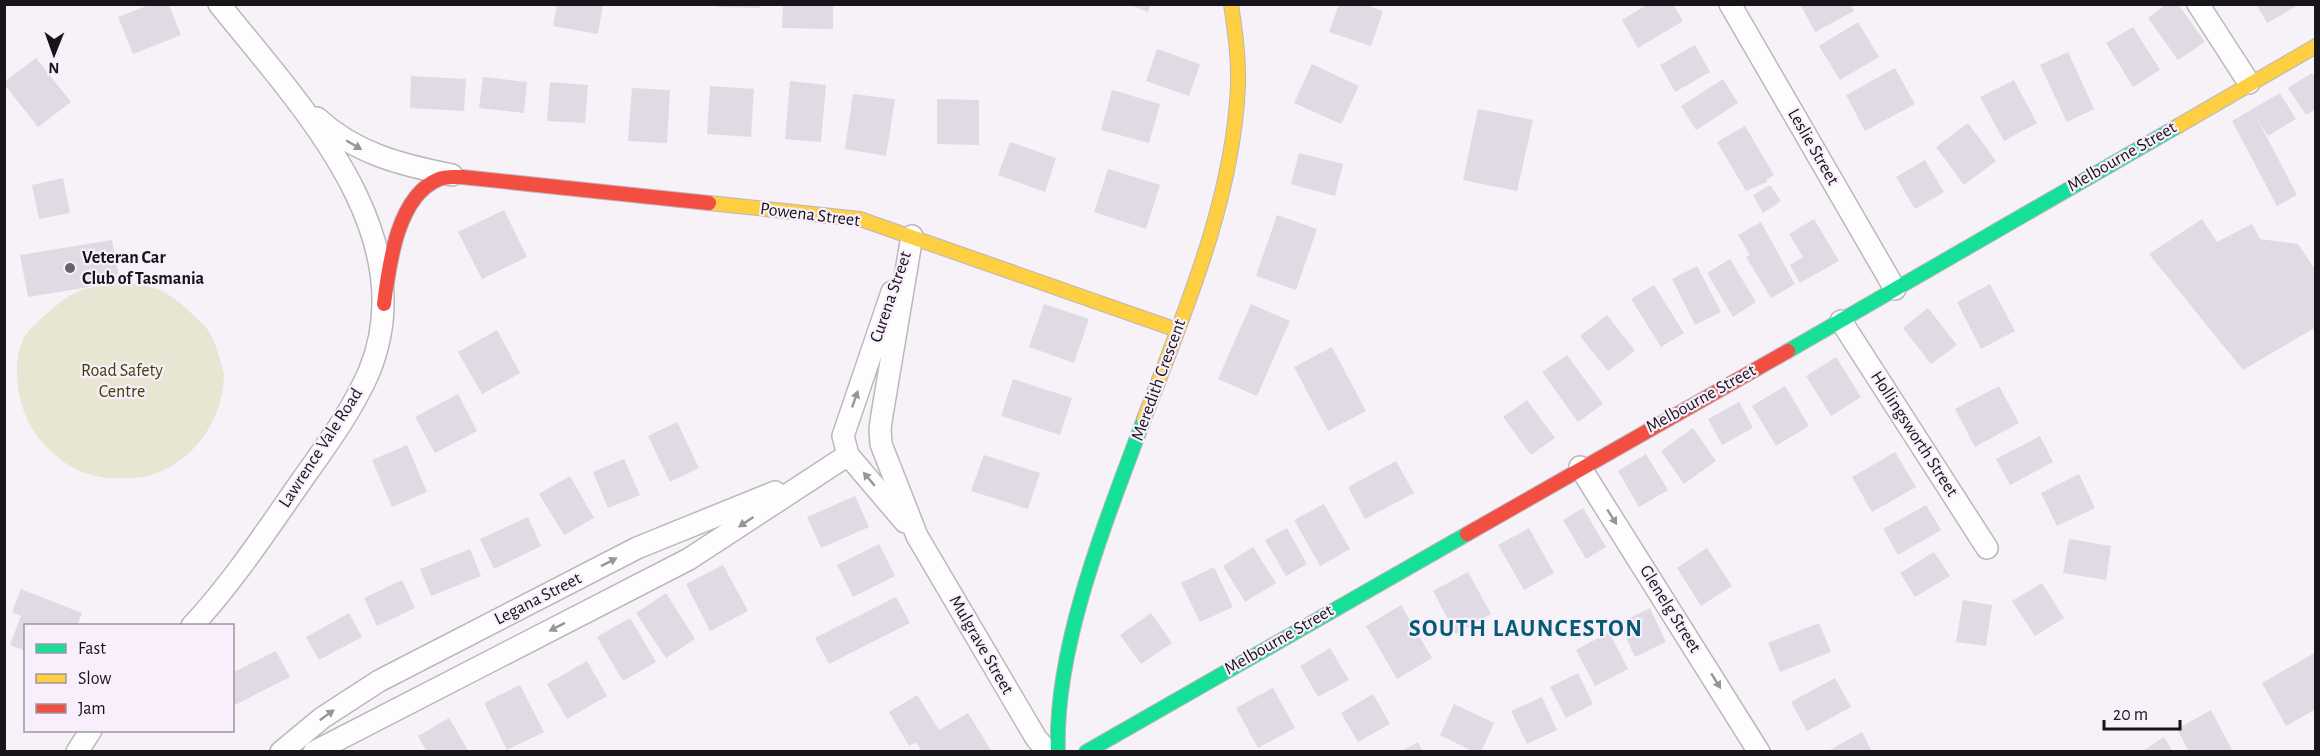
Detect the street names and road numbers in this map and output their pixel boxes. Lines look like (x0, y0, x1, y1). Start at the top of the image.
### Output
street label: Leslie Street (1784, 106, 1842, 188)
street label: Melbourne Street (2064, 118, 2180, 195)
street label: Powena Street (759, 200, 861, 230)
street label: Curena Street (867, 249, 915, 345)
street label: Meredith Crescent (1129, 317, 1189, 443)
street label: Melbourne Street (1643, 361, 1759, 437)
street label: Hollingsworth Street (1867, 368, 1961, 500)
street label: Lawrence Vale Road (276, 385, 366, 511)
street label: Glenelg Street (1636, 562, 1704, 656)
street label: Legana Street (492, 569, 585, 629)
street label: Mulgrave Street (945, 592, 1017, 698)
street label: Melbourne Street (1221, 601, 1337, 678)

